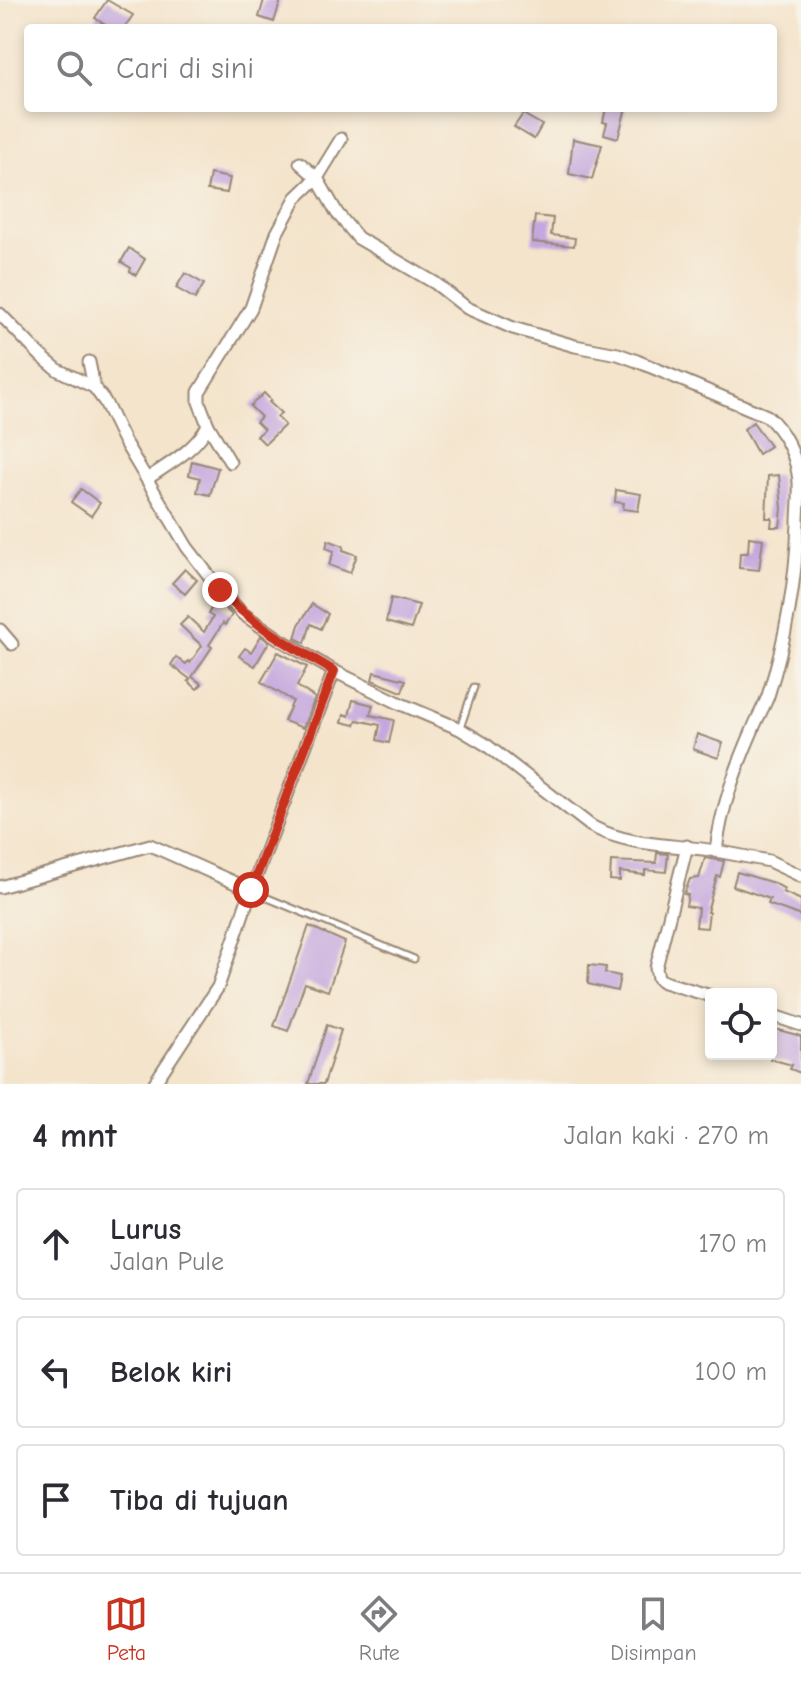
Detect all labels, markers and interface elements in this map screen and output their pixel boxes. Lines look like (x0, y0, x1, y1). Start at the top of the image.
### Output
search box (24, 24, 777, 112)
icon: search (52, 46, 96, 90)
text: Cari di sini (116, 51, 254, 86)
route end (202, 572, 238, 608)
route start (233, 872, 269, 908)
map controls (705, 988, 777, 1060)
button: locate (705, 988, 777, 1060)
text: 4 mnt (32, 1116, 117, 1156)
text: Jalan kaki · 270 m (564, 1121, 769, 1151)
text: Lurus (110, 1212, 181, 1247)
icon: ahead (34, 1222, 78, 1266)
text: 170 m (698, 1229, 767, 1259)
text: Jalan Pule (110, 1247, 224, 1277)
icon: left (34, 1350, 78, 1394)
text: Belok kiri (110, 1355, 232, 1390)
text: 100 m (695, 1357, 767, 1387)
icon: arrive (34, 1478, 78, 1522)
text: Tiba di tujuan (110, 1483, 289, 1518)
tab: Peta (104, 1592, 148, 1666)
tab: Rute (357, 1592, 401, 1666)
tab: Disimpan (610, 1592, 697, 1666)

